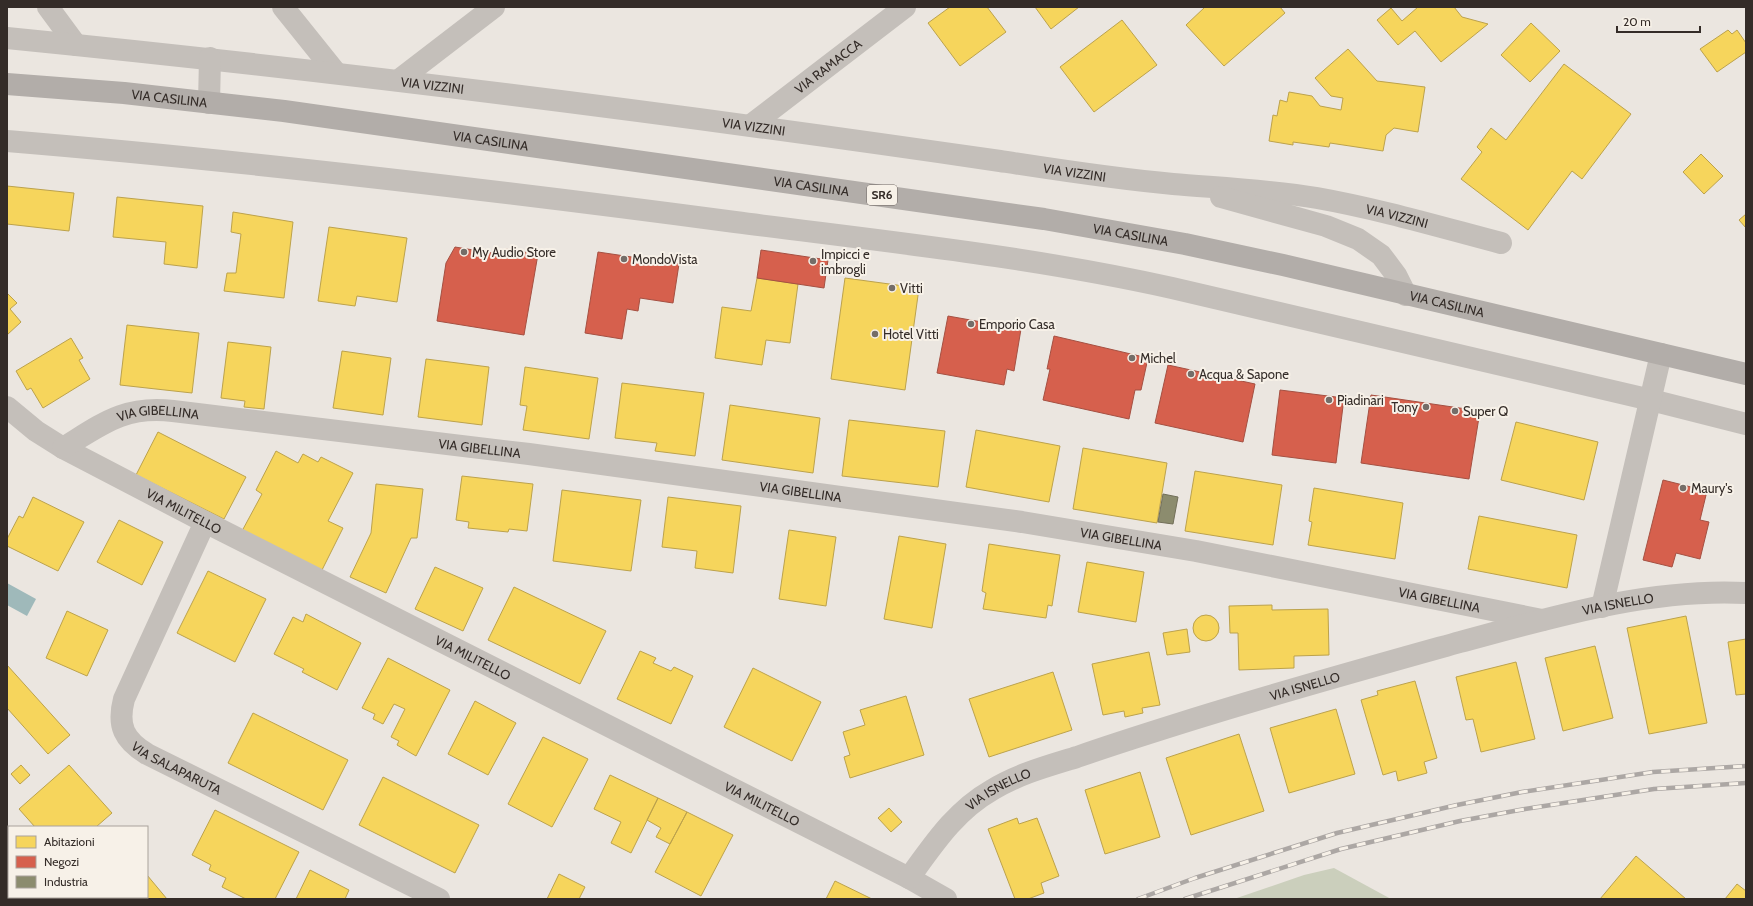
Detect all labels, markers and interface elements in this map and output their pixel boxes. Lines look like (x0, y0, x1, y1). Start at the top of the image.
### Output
scale bar (1617, 8, 1700, 34)
text: 20 m (1623, 14, 1651, 29)
street label: VIA RAMACCA (791, 35, 865, 97)
street label: VIA VIZZINI (400, 73, 465, 97)
street label: VIA CASILINA (131, 86, 208, 110)
street label: VIA VIZZINI (721, 114, 786, 139)
street label: VIA CASILINA (452, 127, 529, 154)
street label: VIA VIZZINI (1042, 160, 1107, 185)
street label: VIA CASILINA (773, 173, 850, 199)
road number: SR6 (867, 185, 897, 205)
street label: VIA VIZZINI (1364, 200, 1430, 231)
street label: VIA CASILINA (1092, 220, 1170, 249)
place label: My Audio Store (472, 244, 556, 260)
place label: Impicci e imbrogli (821, 246, 870, 277)
marker: My Audio Store (459, 247, 469, 257)
place label: MondoVista (632, 251, 698, 267)
marker: MondoVista (619, 254, 629, 264)
marker: Impicci e imbrogli (808, 256, 818, 266)
place label: Vitti (900, 280, 923, 296)
marker: Vitti (887, 283, 897, 293)
street label: VIA CASILINA (1408, 287, 1486, 320)
place label: Emporio Casa (979, 316, 1055, 332)
marker: Emporio Casa (966, 319, 976, 329)
place label: Hotel Vitti (883, 326, 939, 342)
marker: Hotel Vitti (870, 329, 880, 339)
place label: Michel (1140, 350, 1176, 366)
marker: Michel (1127, 353, 1137, 363)
place label: Acqua & Sapone (1199, 366, 1289, 382)
marker: Acqua & Sapone (1186, 369, 1196, 379)
place label: Piadinari (1337, 392, 1384, 408)
marker: Piadinari (1324, 395, 1334, 405)
place label: Tony (1391, 399, 1418, 415)
street label: VIA GIBELLINA (115, 402, 200, 425)
marker: Tony (1421, 402, 1431, 412)
place label: Super Q (1463, 403, 1508, 419)
marker: Super Q (1450, 406, 1460, 416)
street label: VIA GIBELLINA (438, 435, 522, 461)
street label: VIA GIBELLINA (759, 478, 843, 505)
place label: Maury's (1691, 480, 1733, 496)
marker: Maury's (1678, 483, 1688, 493)
street label: VIA MILITELLO (144, 485, 224, 537)
street label: VIA GIBELLINA (1079, 524, 1163, 553)
street label: VIA GIBELLINA (1397, 584, 1482, 615)
street label: VIA ISNELLO (1581, 589, 1655, 618)
street label: VIA MILITELLO (432, 632, 514, 683)
street label: VIA ISNELLO (1268, 668, 1342, 704)
street label: VIA SALAPARUTA (128, 738, 224, 798)
street label: VIA ISNELLO (962, 765, 1033, 814)
street label: VIA MILITELLO (722, 778, 803, 830)
legend (8, 826, 148, 898)
text: Abitazioni (44, 834, 94, 849)
text: Negozi (44, 854, 79, 869)
text: Industria (44, 874, 88, 889)

